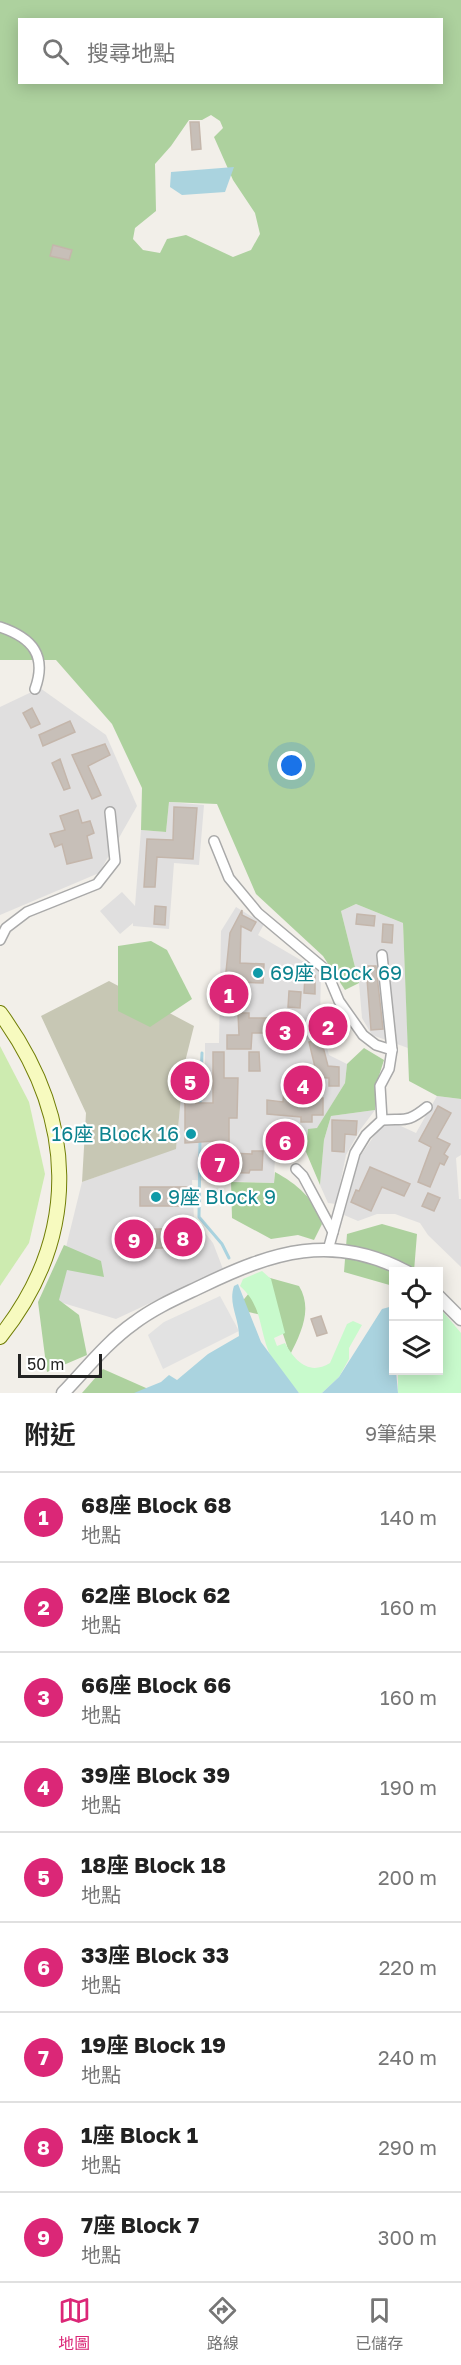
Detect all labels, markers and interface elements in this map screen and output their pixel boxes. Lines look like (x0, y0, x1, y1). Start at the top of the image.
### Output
search box (18, 18, 443, 84)
icon: search (39, 35, 72, 68)
text: 搜尋地點 (87, 39, 175, 66)
your location (277, 751, 306, 780)
place label: 69座 Block 69 (270, 960, 402, 984)
marker: 69座 Block 69 (251, 966, 265, 980)
pin: 1 (210, 972, 248, 1016)
pin: 2 (308, 1004, 348, 1048)
pin: 3 (266, 1008, 304, 1054)
pin: 5 (170, 1058, 210, 1104)
pin: 4 (284, 1062, 322, 1108)
pin: 6 (266, 1118, 304, 1164)
place label: 16座 Block 16 (52, 1121, 179, 1145)
marker: 16座 Block 16 (184, 1127, 198, 1141)
pin: 7 (200, 1140, 240, 1186)
place label: 9座 Block 9 (168, 1184, 276, 1208)
marker: 9座 Block 9 (149, 1190, 163, 1204)
pin: 8 (164, 1214, 202, 1260)
pin: 9 (114, 1216, 154, 1262)
map controls (389, 1267, 443, 1375)
button: locate (389, 1267, 443, 1321)
button: layers (389, 1321, 443, 1375)
scale bar (18, 1351, 102, 1378)
text: 50 m (27, 1354, 64, 1374)
text: 附近 (24, 1419, 76, 1450)
text: 9筆結果 (365, 1421, 437, 1445)
text: 68座 Block 68 (81, 1491, 231, 1518)
text: 1 (38, 1505, 49, 1529)
text: 140 m (380, 1505, 437, 1529)
text: 地點 (81, 1522, 121, 1546)
text: 62座 Block 62 (81, 1581, 230, 1608)
text: 2 (37, 1595, 50, 1619)
text: 160 m (380, 1595, 437, 1619)
text: 地點 (81, 1612, 121, 1636)
text: 66座 Block 66 (81, 1671, 231, 1698)
text: 3 (37, 1685, 50, 1709)
text: 160 m (380, 1685, 437, 1709)
text: 地點 (81, 1702, 121, 1726)
text: 39座 Block 39 (81, 1761, 230, 1788)
text: 4 (37, 1775, 50, 1799)
text: 190 m (380, 1775, 437, 1799)
text: 地點 (81, 1792, 121, 1816)
text: 18座 Block 18 (81, 1851, 226, 1878)
text: 5 (37, 1865, 50, 1889)
text: 200 m (378, 1865, 437, 1889)
text: 地點 (81, 1882, 121, 1906)
text: 33座 Block 33 (81, 1941, 229, 1968)
text: 6 (37, 1955, 50, 1979)
text: 220 m (379, 1955, 437, 1979)
text: 地點 (81, 1972, 121, 1996)
text: 19座 Block 19 (81, 2031, 226, 2058)
text: 7 (38, 2045, 49, 2069)
text: 240 m (378, 2045, 437, 2069)
text: 地點 (81, 2062, 121, 2086)
text: 1座 Block 1 (81, 2121, 198, 2148)
text: 8 (37, 2135, 50, 2159)
text: 290 m (378, 2135, 437, 2159)
text: 地點 (81, 2152, 121, 2176)
text: 7座 Block 7 (81, 2211, 199, 2238)
text: 9 (37, 2225, 50, 2249)
text: 300 m (378, 2225, 437, 2249)
text: 地點 (81, 2242, 121, 2266)
tab: 地圖 (58, 2294, 91, 2354)
tab: 路線 (206, 2294, 239, 2354)
tab: 已儲存 (355, 2294, 403, 2354)

